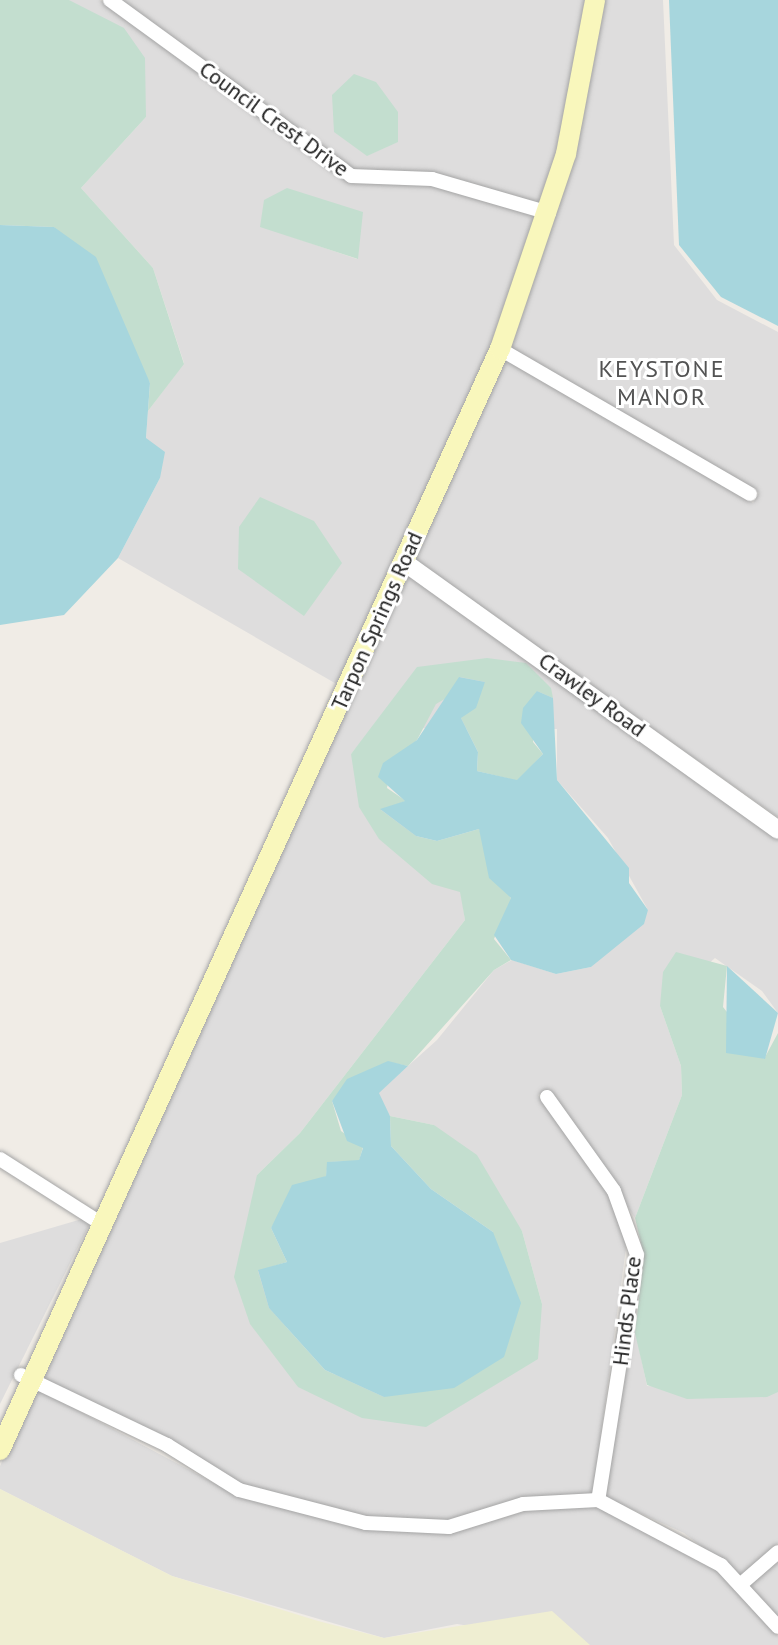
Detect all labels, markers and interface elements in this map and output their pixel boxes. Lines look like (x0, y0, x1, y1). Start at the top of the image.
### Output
street label: Council Crest Drive (194, 56, 354, 182)
district label: KEYSTONE MANOR (598, 355, 726, 411)
street label: Tarpon Springs Road (326, 528, 428, 714)
street label: Crawley Road (533, 647, 651, 743)
street label: Hinds Place (607, 1255, 647, 1367)

